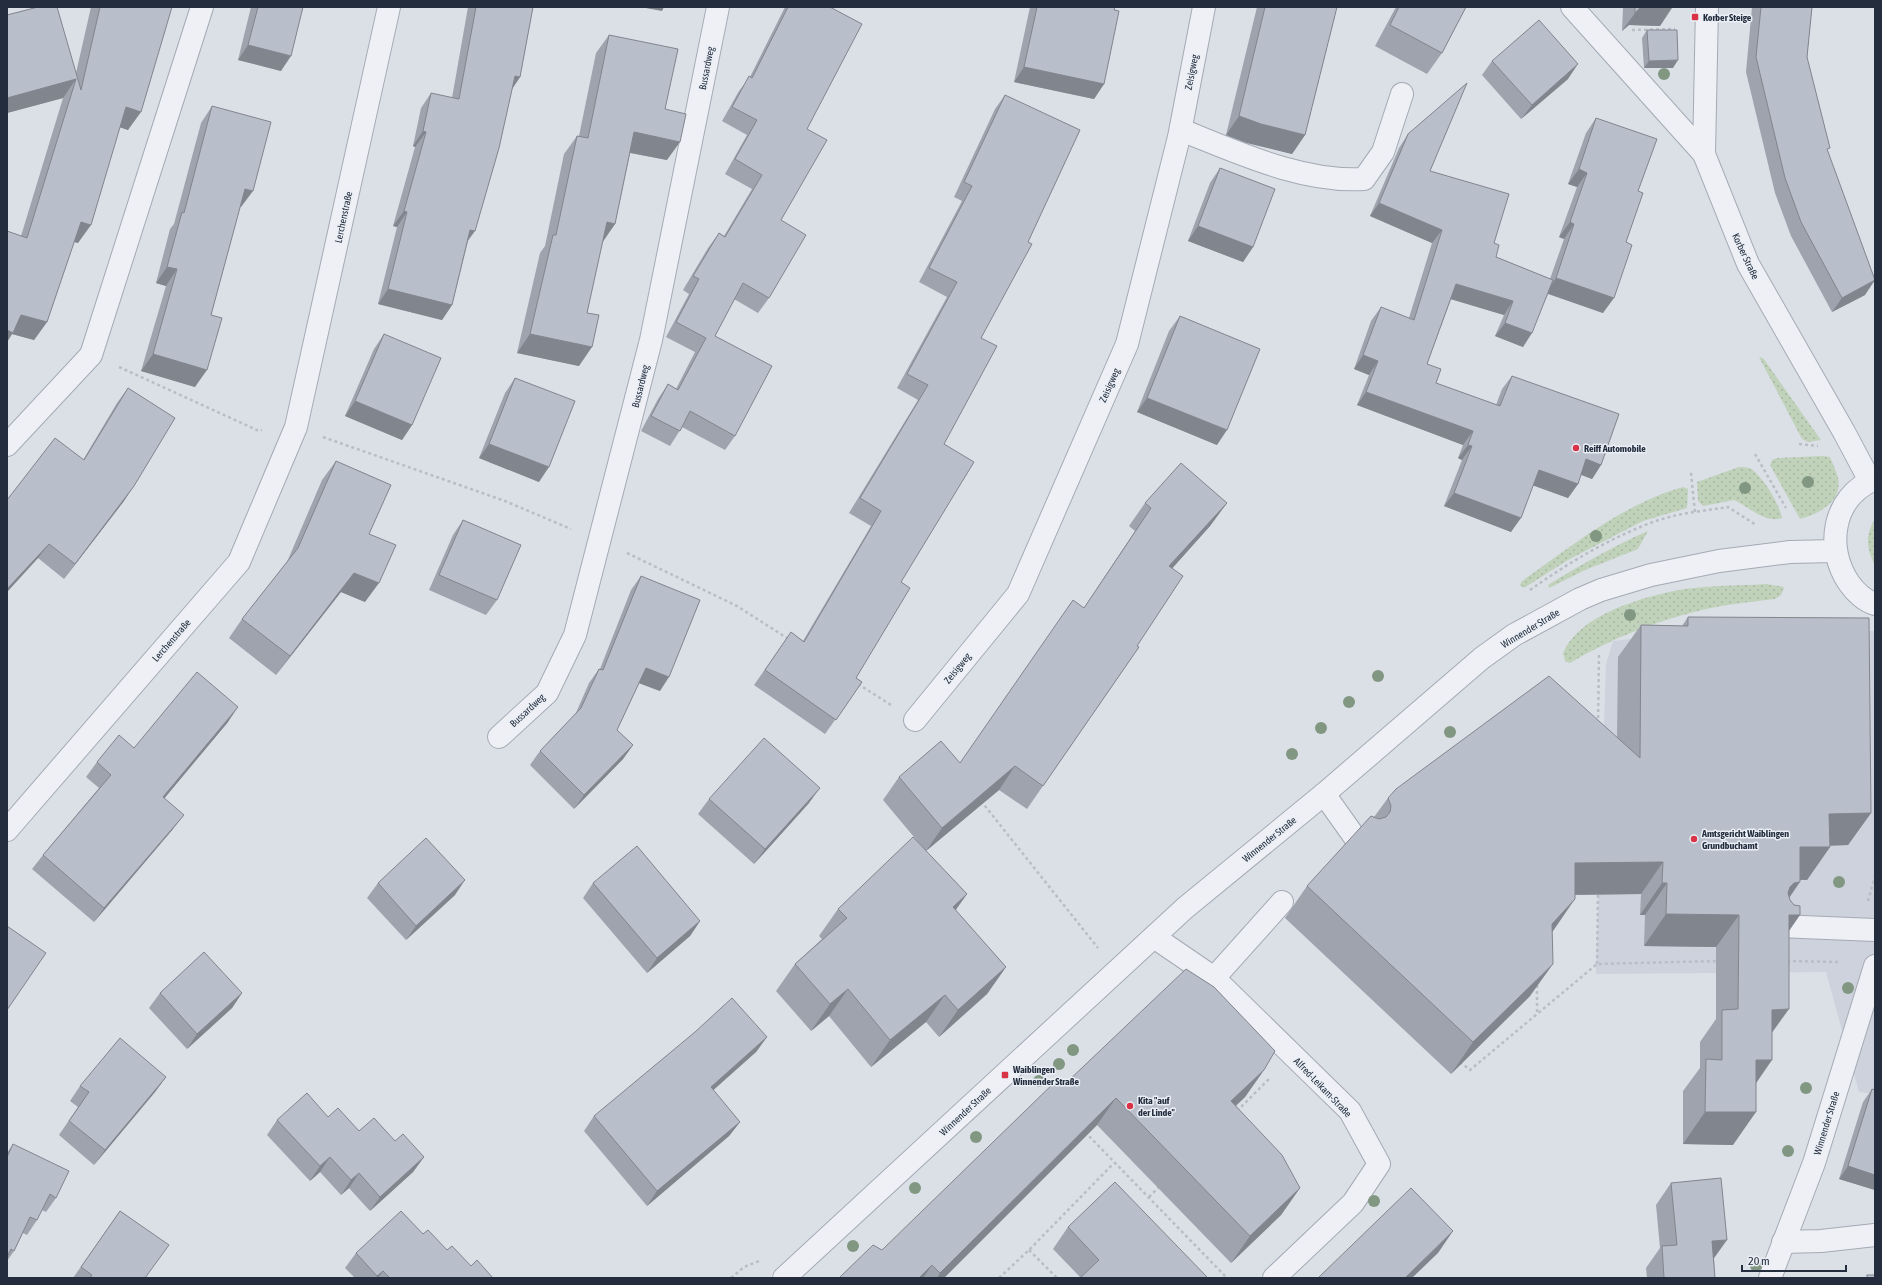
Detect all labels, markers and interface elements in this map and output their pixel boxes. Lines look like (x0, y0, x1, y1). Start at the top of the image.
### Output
marker: Korber Steige (1690, 12, 1700, 22)
place label: Korber Steige (1703, 12, 1752, 23)
street label: Bussardweg (697, 45, 716, 91)
street label: Zeisigweg (1183, 53, 1200, 91)
street label: Lerchenstraße (333, 190, 354, 244)
street label: Korber Straße (1730, 231, 1761, 281)
street label: Bussardweg (630, 363, 651, 409)
street label: Zeisigweg (1097, 366, 1122, 404)
marker: Reiff Automobile (1571, 443, 1581, 453)
place label: Reiff Automobile (1584, 443, 1646, 454)
street label: Winnender Straße (1499, 606, 1562, 650)
street label: Lerchenstraße (150, 617, 193, 664)
street label: Zeisigweg (942, 650, 973, 686)
street label: Bussardweg (508, 691, 548, 729)
street label: Winnender Straße (1240, 814, 1299, 864)
place label: Amtsgericht Waiblingen Grundbuchamt (1701, 828, 1789, 851)
marker: Amtsgericht Waiblingen Grundbuchamt (1689, 834, 1699, 844)
street label: Alfred-Leikam-Straße (1292, 1055, 1354, 1120)
place label: Waiblingen Winnender Straße (1012, 1064, 1079, 1087)
marker: Waiblingen Winnender Straße (1000, 1070, 1010, 1080)
street label: Winnender Straße (937, 1085, 994, 1138)
street label: Winnender Straße (1812, 1090, 1842, 1156)
place label: Kita "auf der Linde" (1138, 1095, 1176, 1118)
marker: Kita "auf der Linde" (1125, 1101, 1135, 1111)
scale bar (1742, 1247, 1846, 1273)
text: 20 m (1748, 1254, 1770, 1268)

